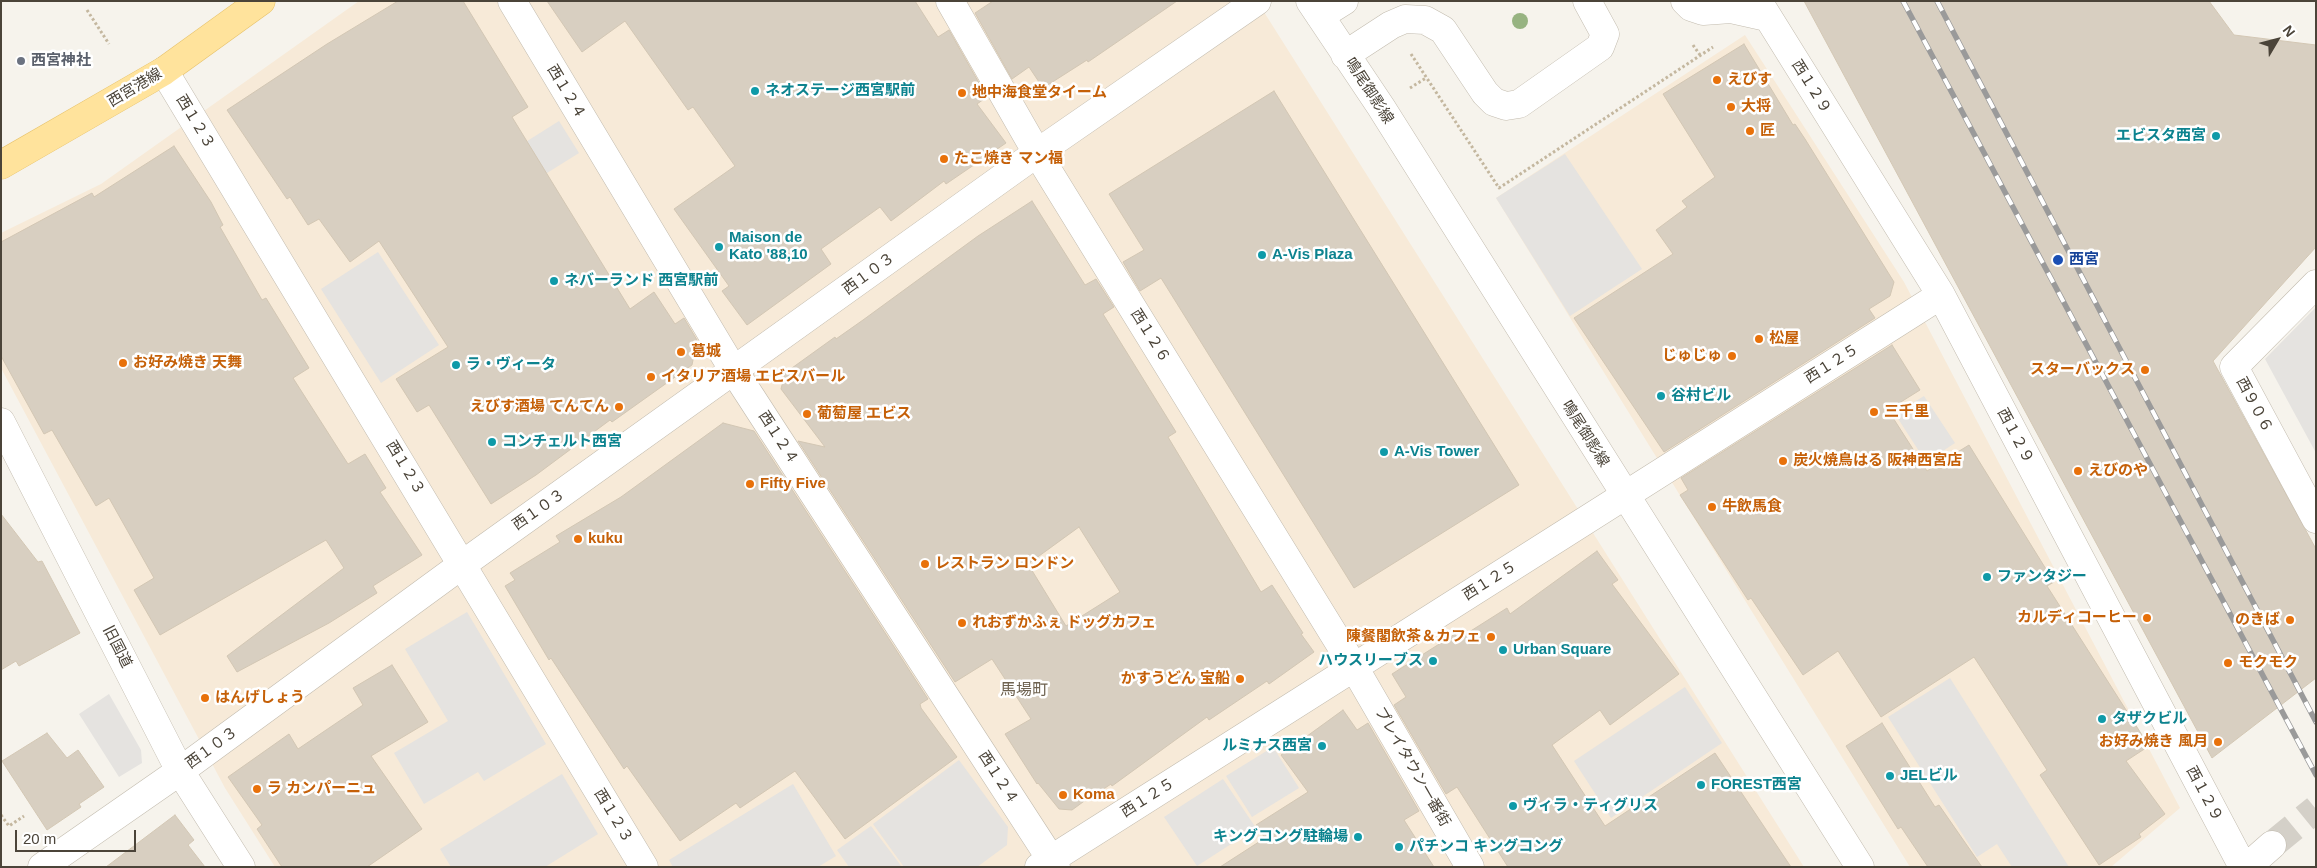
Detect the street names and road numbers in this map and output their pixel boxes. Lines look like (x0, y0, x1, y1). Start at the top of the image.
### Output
street label: 鳴尾御影線 (1341, 55, 1397, 127)
street label: 西１２９ (1787, 57, 1835, 117)
street label: 西１２４ (543, 62, 589, 122)
street label: 西宮港線 (105, 65, 165, 111)
street label: 西１２３ (172, 92, 218, 152)
street label: 西１０３ (839, 249, 899, 299)
street label: 西１２６ (1126, 306, 1174, 366)
street label: 西１２５ (1802, 340, 1862, 388)
street label: 西９０６ (2232, 374, 2276, 436)
street label: 鳴尾御影線 (1557, 397, 1613, 471)
street label: 西１２９ (1993, 405, 2037, 467)
street label: 西１２４ (754, 408, 802, 468)
street label: 西１２３ (382, 438, 428, 498)
street label: 西１０３ (509, 485, 569, 535)
street label: 西１２５ (1460, 557, 1520, 605)
street label: 旧国道 (99, 623, 135, 671)
street label: プレイタウン一番街 (1370, 704, 1454, 830)
street label: 西１０３ (182, 723, 242, 773)
street label: 西１２４ (974, 748, 1022, 808)
street label: 西１２９ (2182, 763, 2226, 825)
street label: 西１２５ (1118, 774, 1178, 822)
street label: 西１２３ (590, 786, 636, 846)

